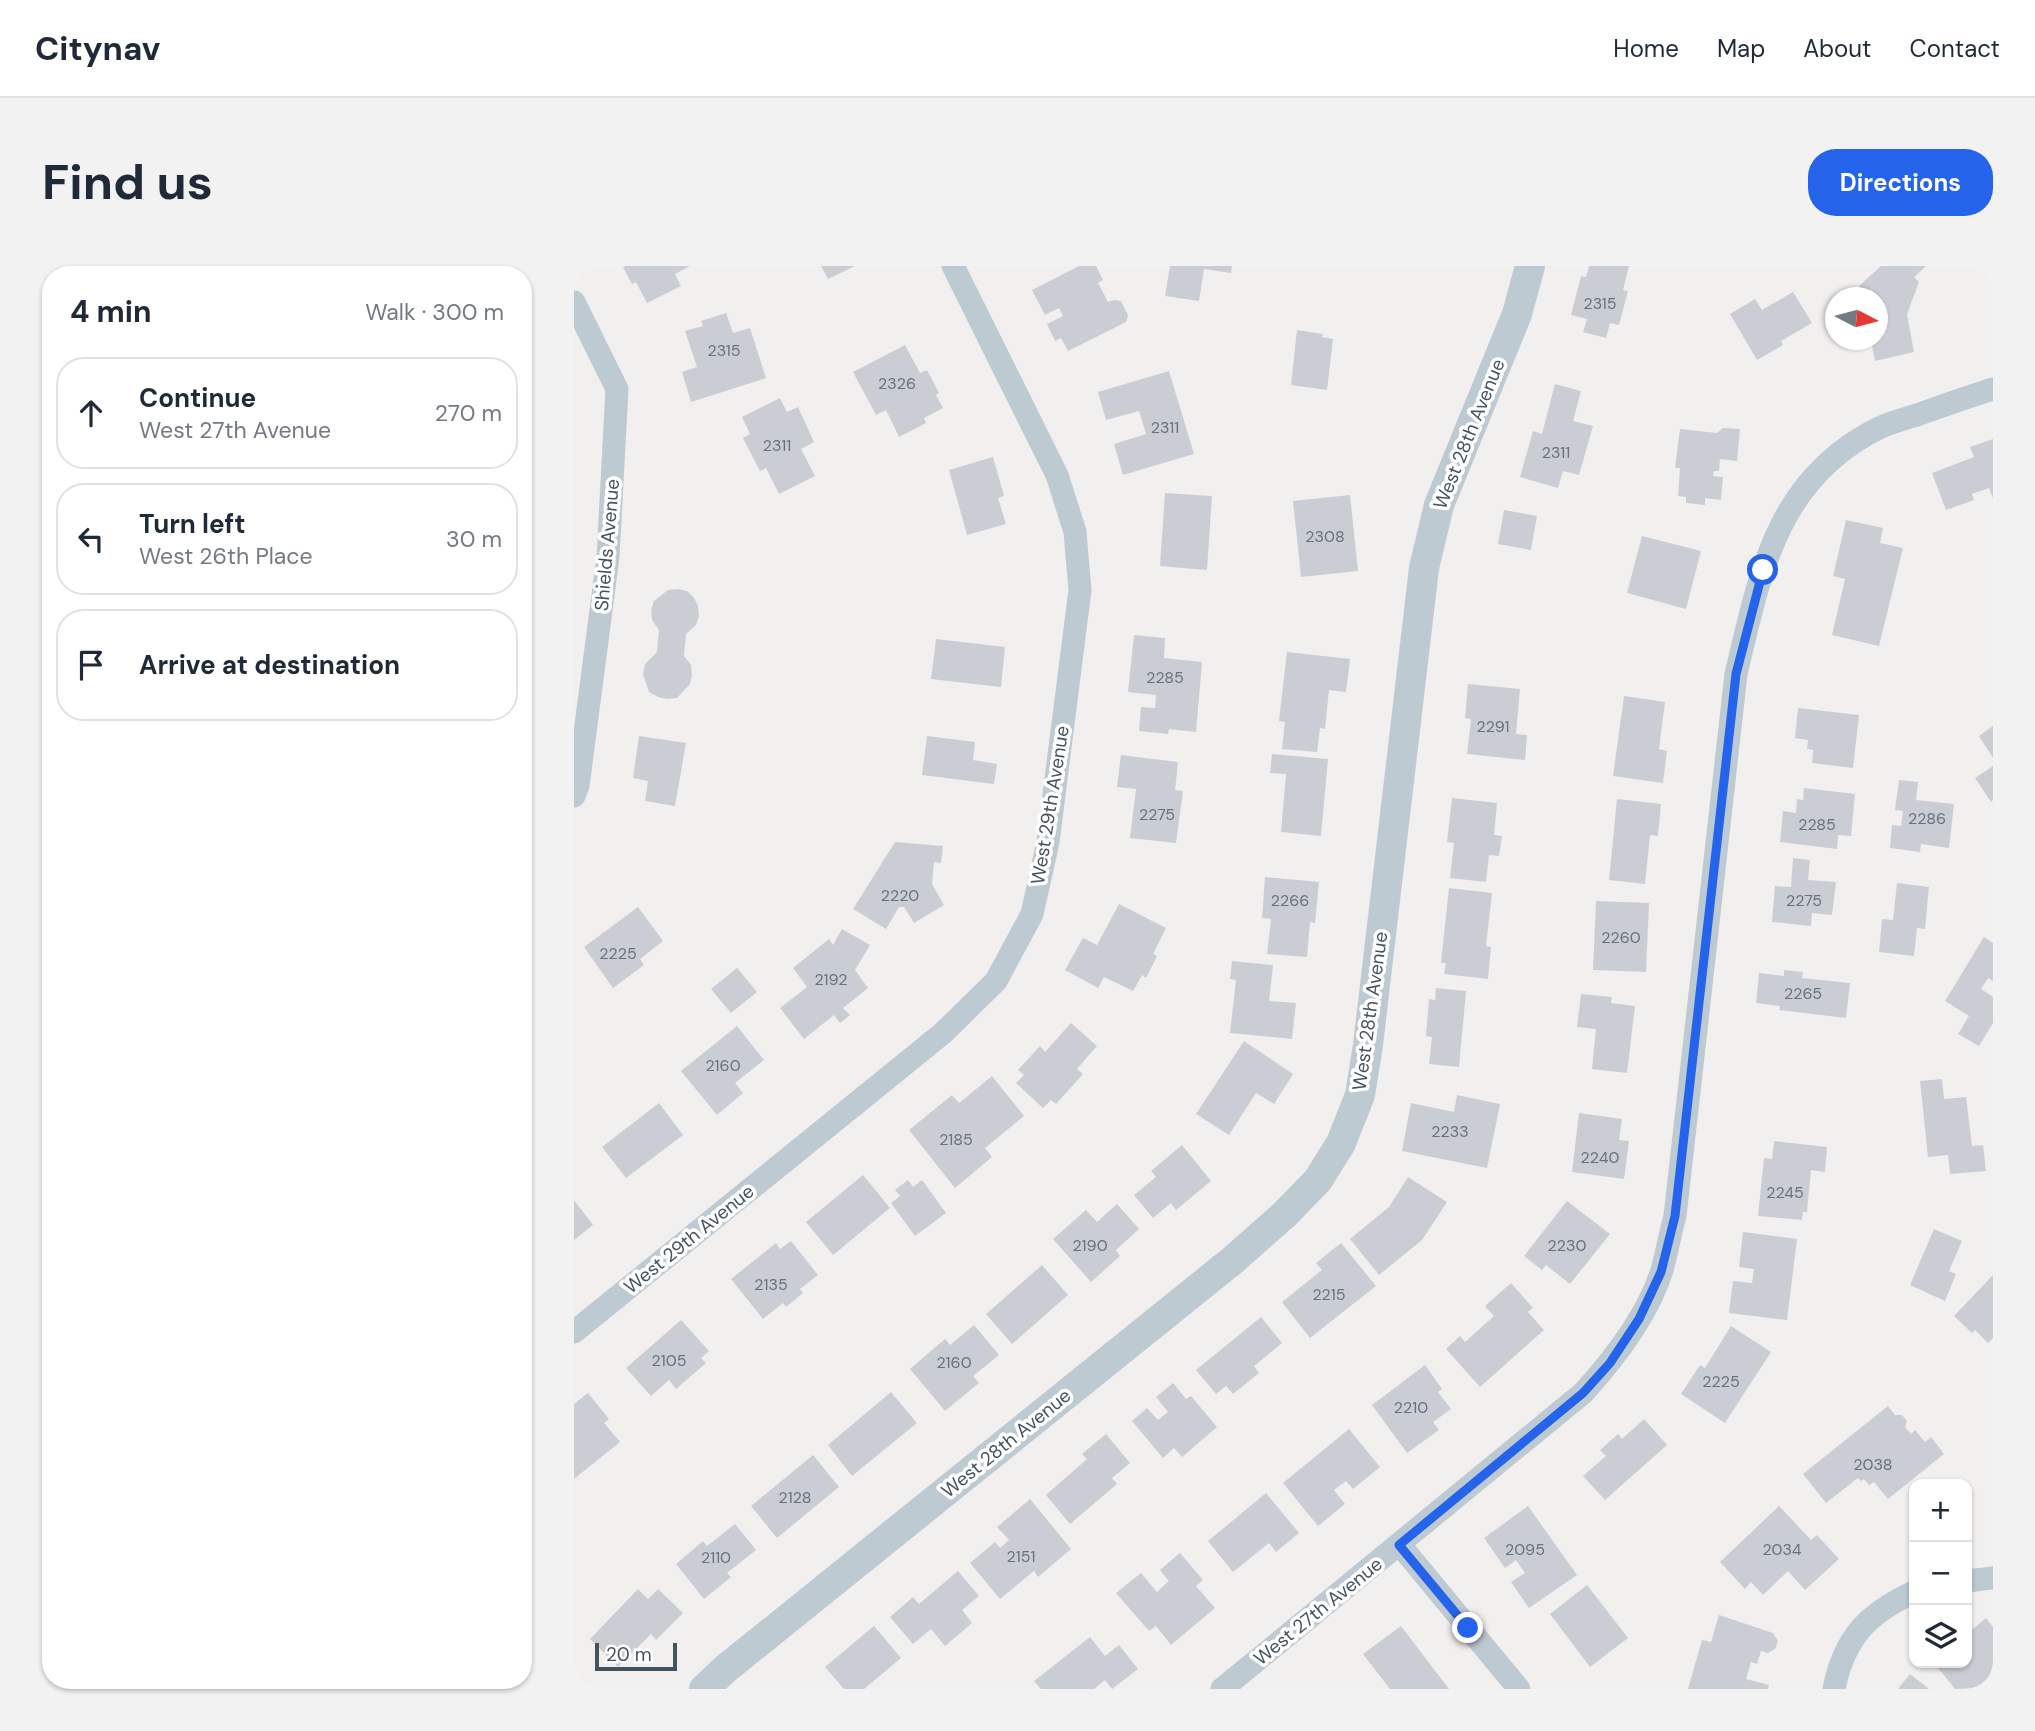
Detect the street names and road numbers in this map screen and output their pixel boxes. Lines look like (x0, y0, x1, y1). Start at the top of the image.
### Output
street label: West 28th Avenue (1427, 355, 1511, 513)
street label: Shields Avenue (589, 478, 625, 612)
street label: West 29th Avenue (1025, 724, 1075, 886)
street label: West 28th Avenue (1346, 930, 1394, 1092)
street label: West 29th Avenue (619, 1179, 759, 1299)
street label: West 28th Avenue (936, 1383, 1076, 1503)
street label: West 27th Avenue (1249, 1551, 1387, 1671)

